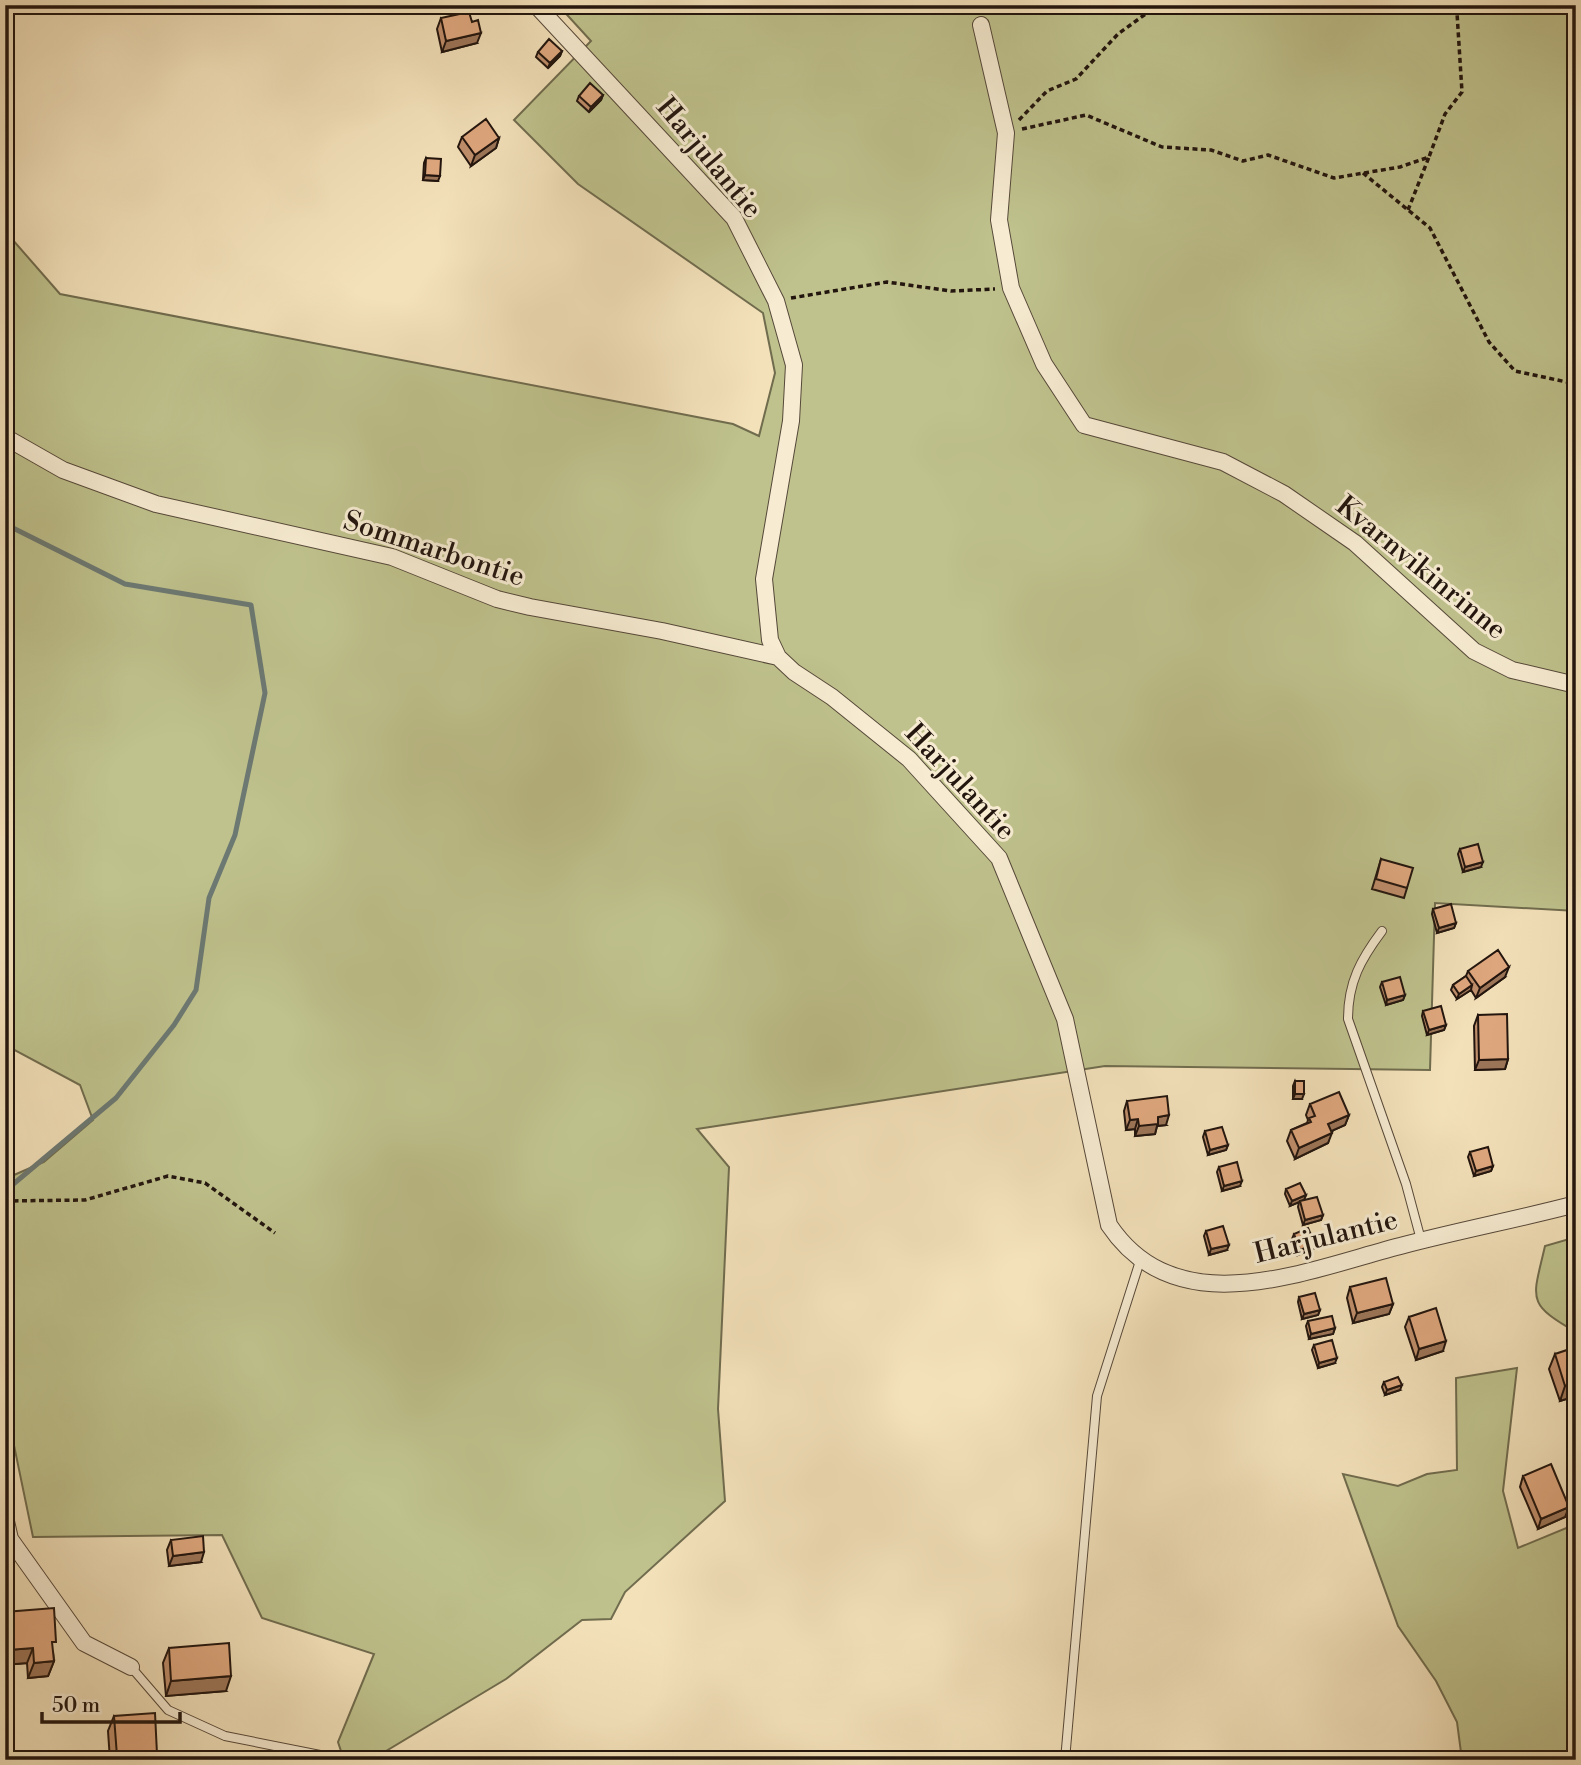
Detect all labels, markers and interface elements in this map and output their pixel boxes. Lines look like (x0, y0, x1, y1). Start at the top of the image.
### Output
street label: Harjulantie (648, 90, 770, 226)
street label: Kvarnvikinrinne (1329, 488, 1513, 648)
street label: Sommarbontie (339, 503, 529, 595)
street label: Harjulantie (897, 716, 1023, 848)
street label: Harjulantie (1251, 1202, 1401, 1272)
scale bar (42, 1681, 180, 1725)
text: 50 m (52, 1693, 100, 1719)

